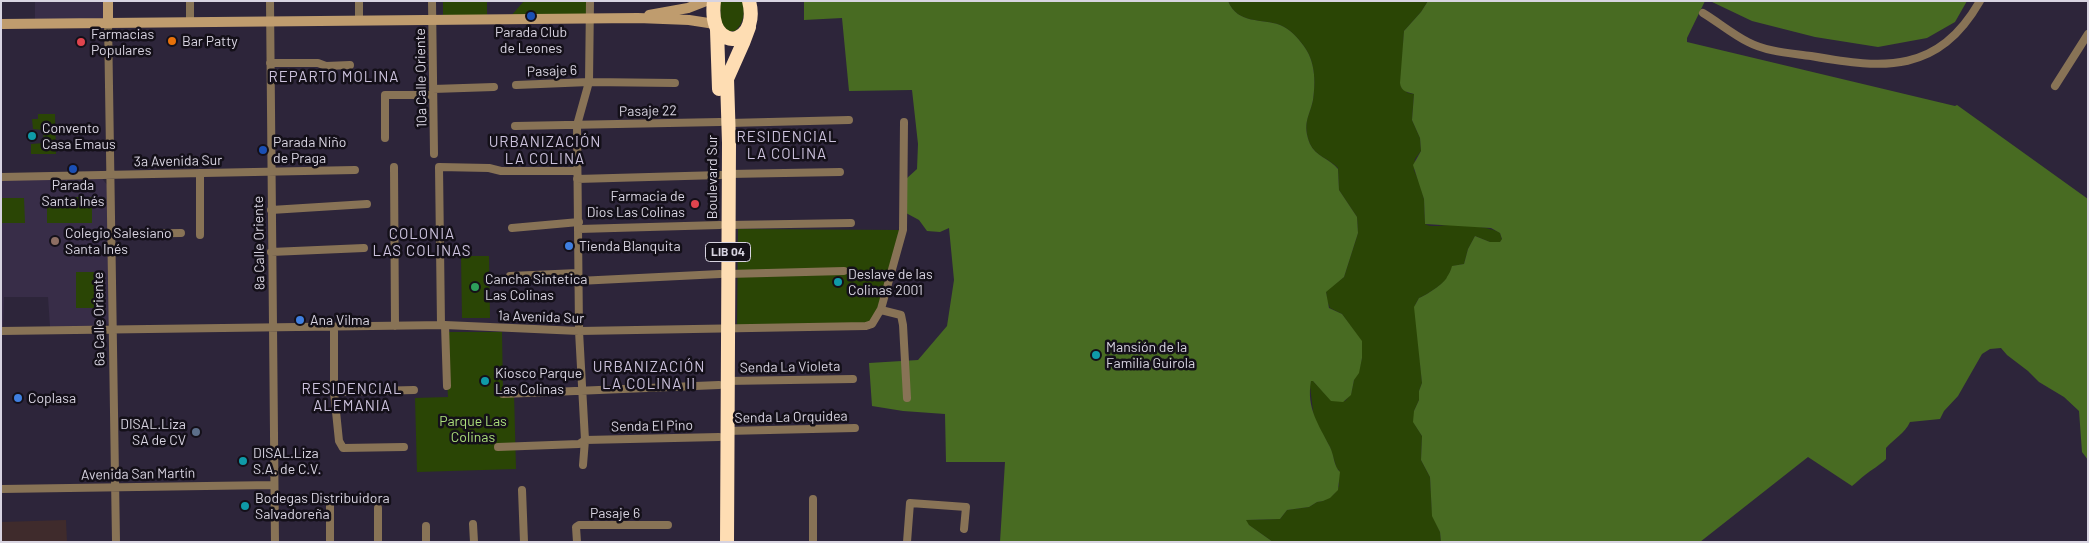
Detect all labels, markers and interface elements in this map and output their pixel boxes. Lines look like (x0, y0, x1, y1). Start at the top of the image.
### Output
marker: Parada Club de Leones (525, 10, 537, 22)
place label: Parada Club de Leones (495, 24, 567, 56)
place label: Farmacias Populares (91, 26, 154, 58)
street label: 10a Calle Oriente (412, 28, 430, 128)
place label: Bar Patty (182, 33, 238, 49)
marker: Bar Patty (166, 35, 178, 47)
marker: Farmacias Populares (75, 36, 87, 48)
street label: Pasaje 6 (527, 62, 577, 80)
district label: REPARTO MOLINA (267, 68, 401, 86)
street label: Pasaje 22 (619, 102, 677, 120)
place label: Convento Casa Emaus (42, 120, 116, 152)
district label: RESIDENCIAL LA COLINA (735, 128, 839, 163)
marker: Convento Casa Emaus (26, 130, 38, 142)
district label: URBANIZACIÓN LA COLINA (487, 133, 603, 168)
place label: Parada Niño de Praga (273, 134, 346, 166)
street label: Boulevard Sur (704, 135, 720, 219)
marker: Parada Niño de Praga (257, 144, 269, 156)
street label: 3a Avenida Sur (134, 152, 222, 170)
marker: Parada Santa Inés (67, 163, 79, 175)
place label: Parada Santa Inés (41, 177, 105, 210)
place label: Farmacia de Dios Las Colinas (587, 188, 685, 220)
street label: 8a Calle Oriente (250, 196, 268, 290)
marker: Farmacia de Dios Las Colinas (689, 198, 701, 210)
place label: Colegio Salesiano Santa Inés (65, 225, 172, 258)
district label: COLONIA LAS COLINAS (371, 225, 473, 260)
marker: Colegio Salesiano Santa Inés (49, 235, 61, 247)
place label: Tienda Blanquita (579, 238, 681, 254)
marker: Tienda Blanquita (563, 240, 575, 252)
road number: LIB 04 (706, 242, 750, 262)
place label: Deslave de las Colinas 2001 (848, 266, 933, 298)
place label: Cancha Sintetica Las Colinas (485, 271, 587, 304)
street label: 6a Calle Oriente (90, 272, 108, 366)
marker: Deslave de las Colinas 2001 (832, 276, 844, 288)
marker: Cancha Sintetica Las Colinas (469, 281, 481, 293)
street label: 1a Avenida Sur (498, 307, 584, 327)
place label: Ana Vilma (310, 312, 370, 328)
marker: Ana Vilma (294, 314, 306, 326)
place label: Mansión de la Familia Guirola (1106, 339, 1195, 372)
marker: Mansión de la Familia Guirola (1090, 349, 1102, 361)
district label: URBANIZACIÓN LA COLINA II (591, 358, 707, 393)
street label: Senda La Violeta (739, 358, 841, 376)
place label: Kiosco Parque Las Colinas (495, 365, 582, 398)
marker: Kiosco Parque Las Colinas (479, 375, 491, 387)
district label: RESIDENCIAL ALEMANIA (300, 380, 404, 415)
place label: Coplasa (28, 390, 76, 406)
marker: Coplasa (12, 392, 24, 404)
street label: Senda La Orquidea (734, 408, 848, 426)
park label: Parque Las Colinas (439, 413, 507, 446)
place label: DISAL.Liza SA de CV (120, 416, 186, 448)
street label: Senda El Pino (611, 417, 693, 435)
marker: DISAL.Liza SA de CV (190, 426, 202, 438)
place label: DISAL.Liza S.A. de C.V. (253, 445, 321, 478)
marker: DISAL.Liza S.A. de C.V. (237, 455, 249, 467)
street label: Avenida San Martín (81, 465, 195, 483)
place label: Bodegas Distribuidora Salvadoreña (255, 490, 390, 522)
marker: Bodegas Distribuidora Salvadoreña (239, 500, 251, 512)
street label: Pasaje 6 (590, 505, 640, 521)

